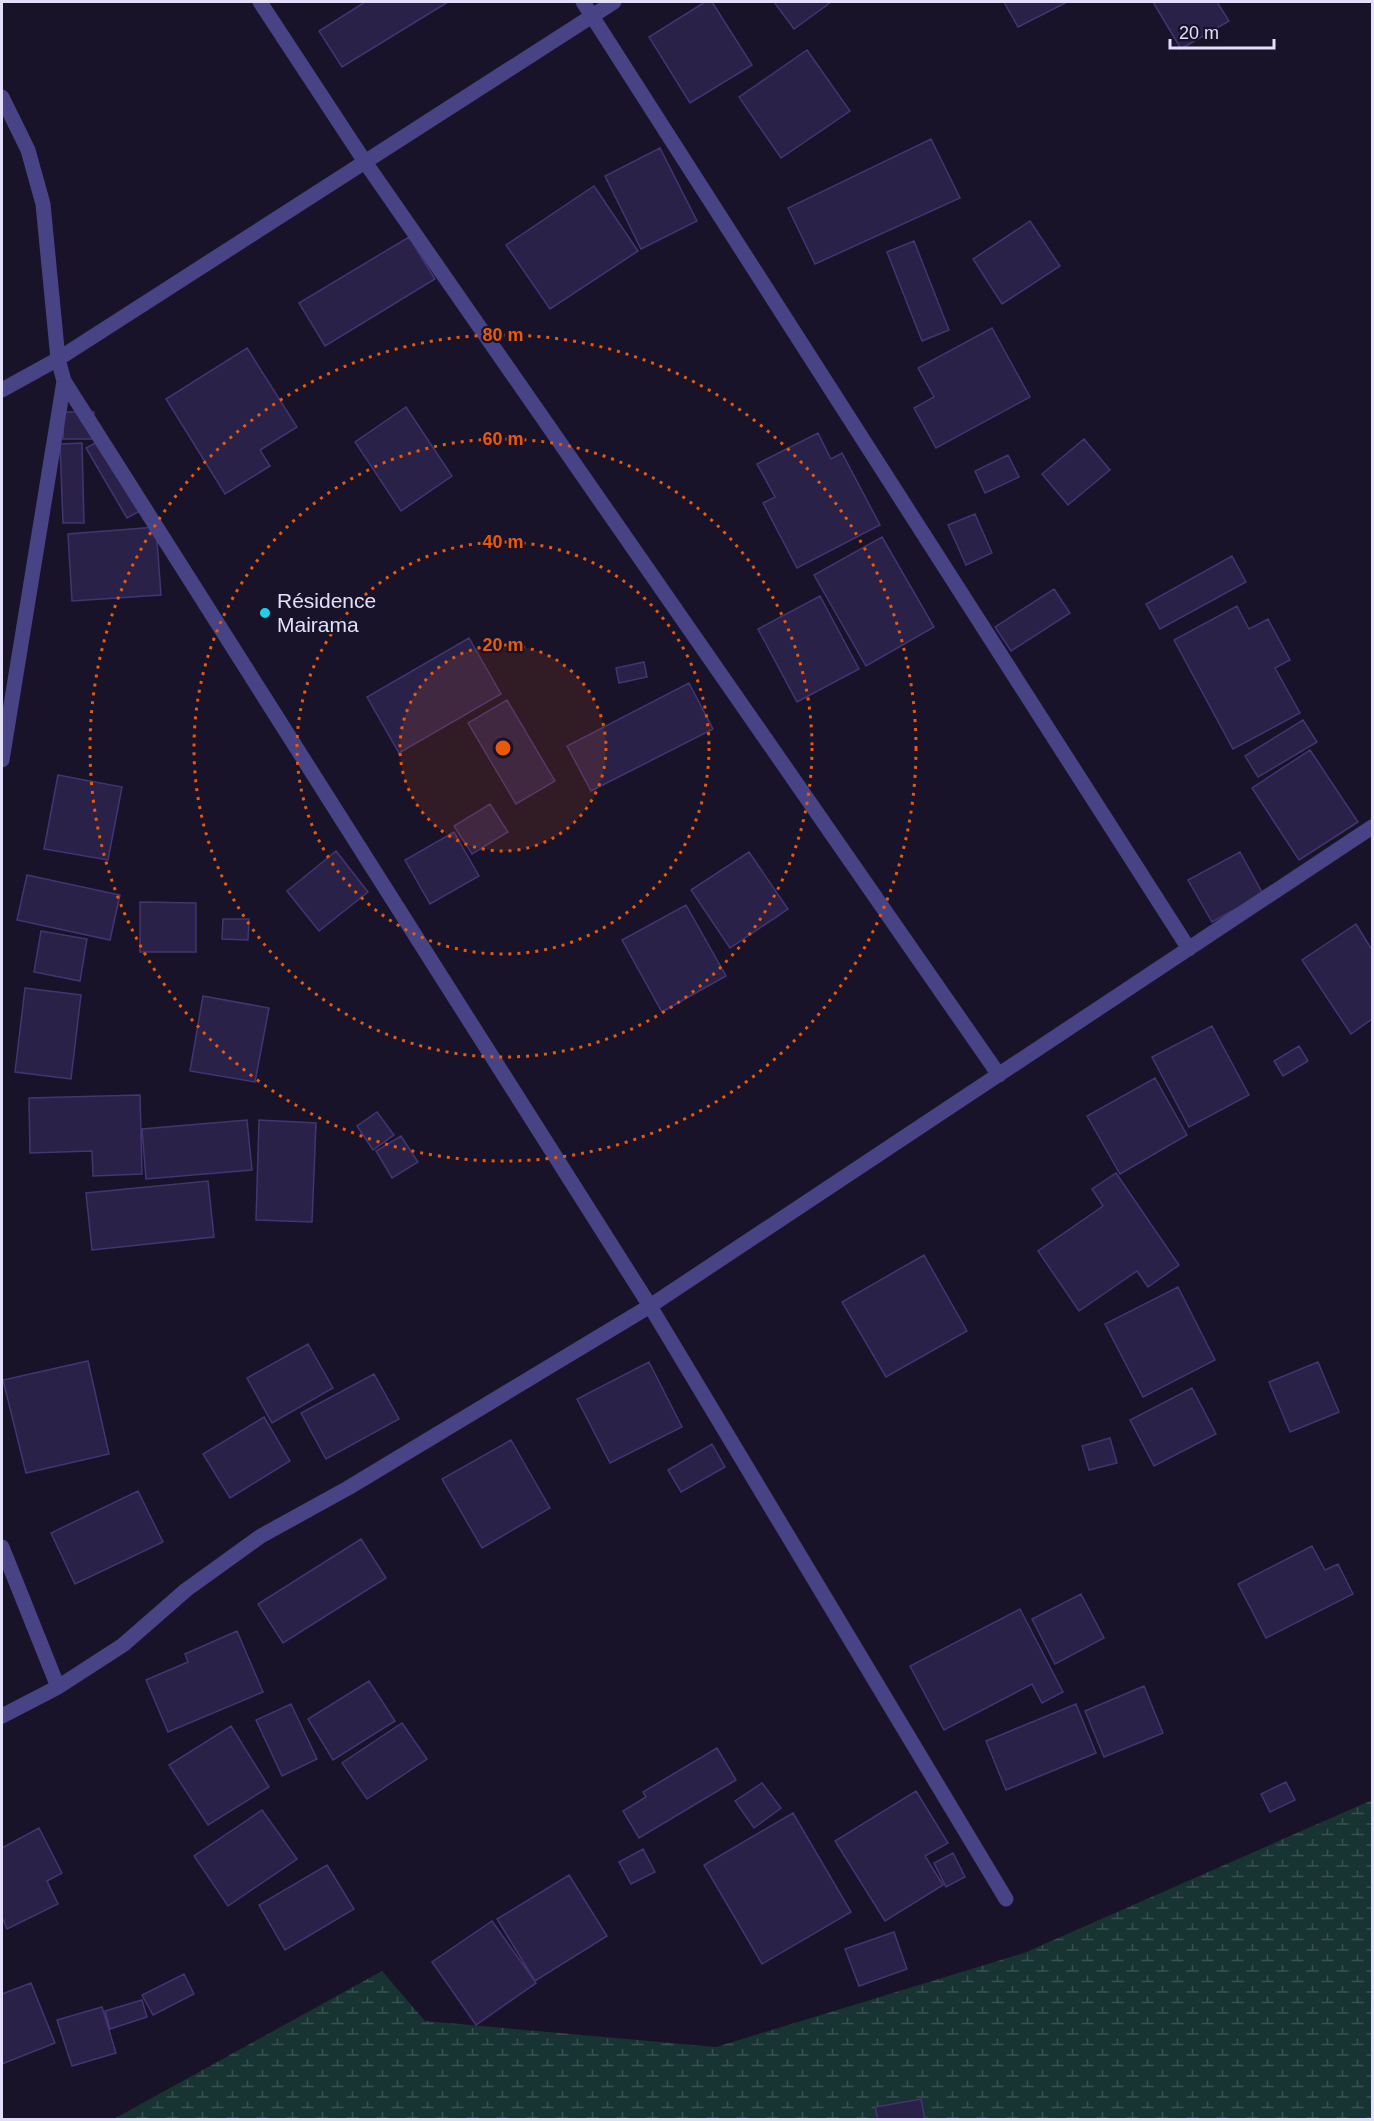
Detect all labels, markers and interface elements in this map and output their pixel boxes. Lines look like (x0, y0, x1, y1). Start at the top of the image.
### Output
scale bar (1170, 12, 1274, 50)
text: 20 m (1179, 23, 1219, 43)
text: 80 m (482, 325, 524, 345)
text: 60 m (482, 429, 524, 449)
text: 40 m (482, 532, 524, 552)
place label: Résidence Mairama (277, 589, 376, 636)
marker: Résidence Mairama (258, 606, 272, 620)
text: 20 m (482, 635, 524, 655)
centre of rings (493, 738, 513, 758)

